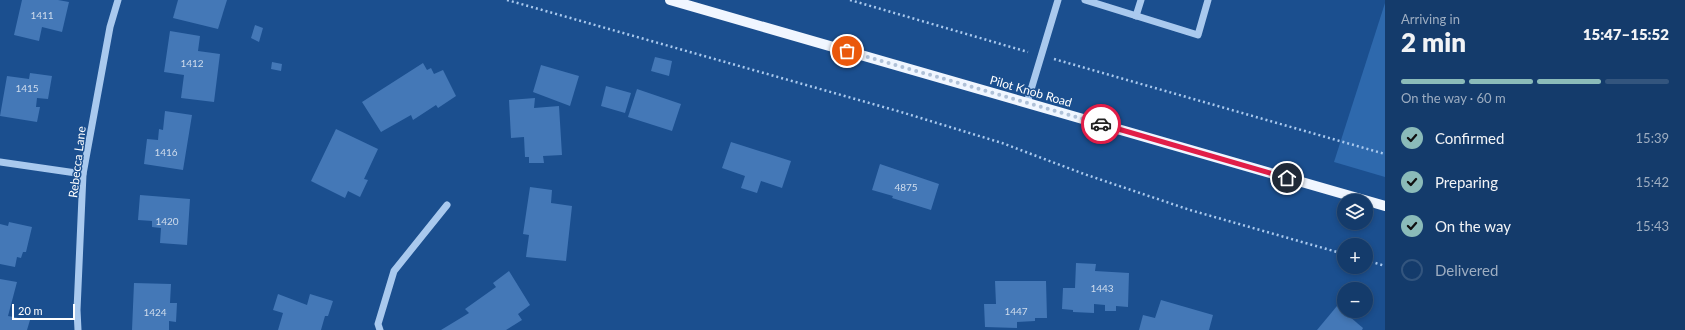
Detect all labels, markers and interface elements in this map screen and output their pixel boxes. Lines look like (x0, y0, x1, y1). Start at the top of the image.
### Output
house number: 1411 (30, 9, 54, 21)
text: Arriving in (1401, 11, 1460, 27)
text: 15:47–15:52 (1583, 25, 1669, 43)
text: 2 min (1401, 26, 1466, 58)
pin (830, 34, 864, 68)
icon: bag (836, 40, 858, 62)
house number: 1412 (180, 57, 204, 69)
street label: Pilot Knob Road (988, 72, 1074, 110)
house number: 1415 (15, 82, 39, 94)
text: On the way · 60 m (1401, 90, 1506, 106)
courier (1081, 104, 1121, 144)
icon: car (1090, 113, 1112, 135)
street label: Rebecca Lane (65, 125, 89, 199)
icon: check (1401, 127, 1423, 149)
text: Confirmed (1435, 129, 1504, 147)
text: 15:39 (1636, 130, 1669, 146)
house number: 1416 (154, 146, 178, 158)
pin (1270, 161, 1304, 195)
icon: home (1276, 167, 1298, 189)
icon: check (1401, 171, 1423, 193)
text: Preparing (1435, 173, 1498, 191)
text: 15:42 (1636, 174, 1669, 190)
house number: 4875 (894, 181, 918, 193)
map controls (1337, 194, 1373, 318)
button: layers (1337, 194, 1373, 230)
house number: 1420 (155, 215, 179, 227)
icon: check (1401, 215, 1423, 237)
text: On the way (1435, 217, 1511, 235)
text: 15:43 (1636, 218, 1669, 234)
button: + (1337, 238, 1373, 274)
text: Delivered (1435, 261, 1498, 279)
house number: 1443 (1090, 282, 1114, 294)
button: − (1337, 282, 1373, 318)
scale bar (12, 302, 75, 321)
text: 20 m (18, 304, 43, 317)
house number: 1447 (1004, 305, 1028, 317)
house number: 1424 (143, 306, 167, 318)

